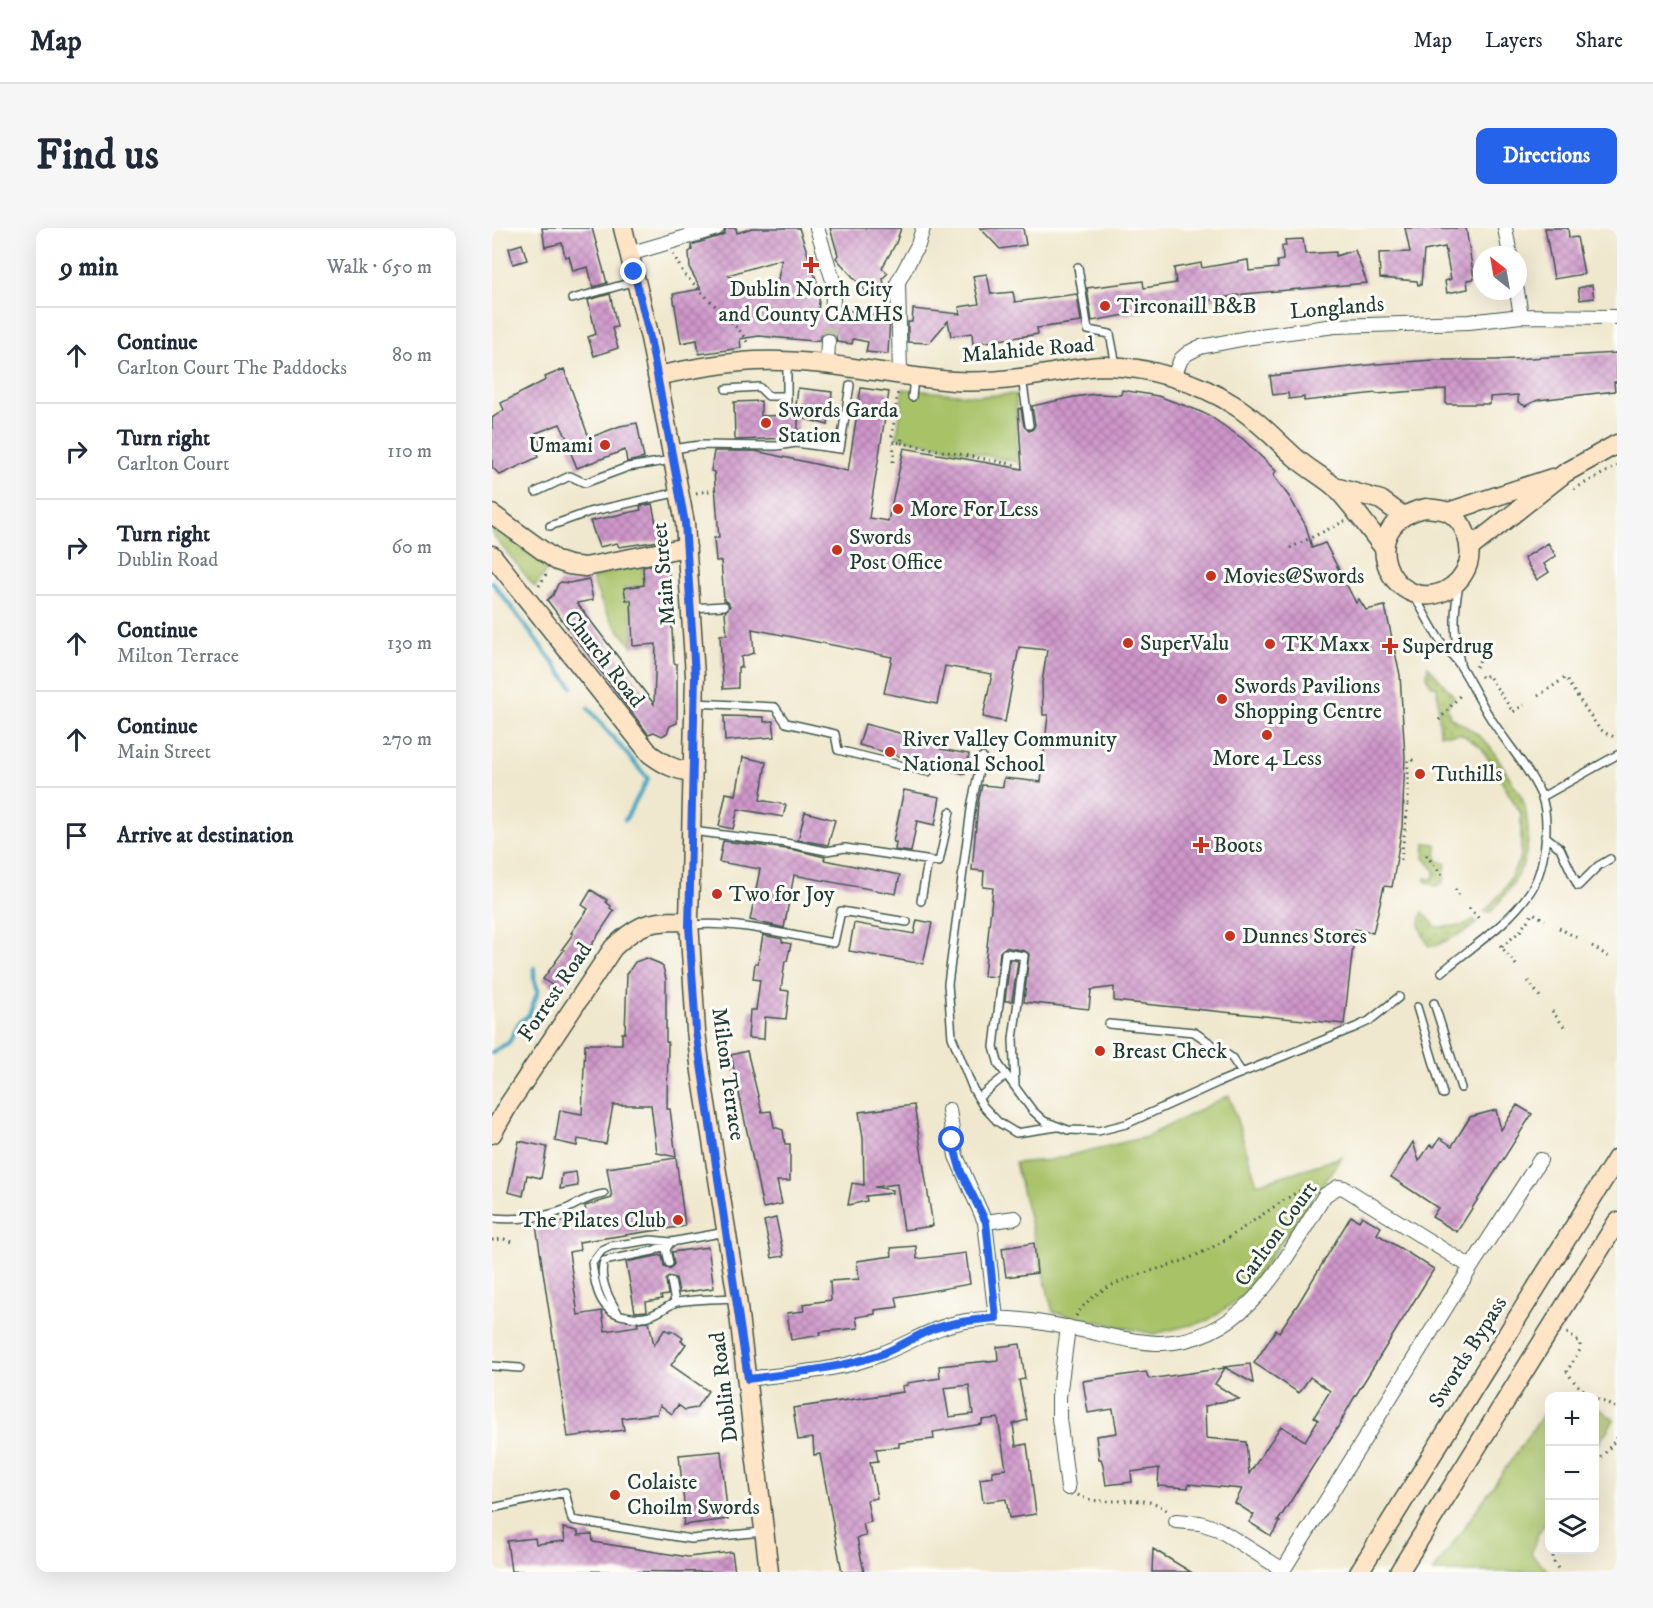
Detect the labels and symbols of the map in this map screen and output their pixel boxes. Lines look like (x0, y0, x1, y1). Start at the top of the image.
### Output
north arrow (1473, 246, 1527, 300)
marker: Dublin North City and County CAMHS (802, 256, 820, 274)
route end (620, 258, 646, 284)
place label: Dublin North City and County CAMHS (719, 276, 903, 328)
street label: Longlands (1289, 290, 1385, 326)
place label: Tirconaill B&B (1117, 293, 1257, 320)
marker: Tirconaill B&B (1098, 299, 1112, 313)
street label: Malahide Road (961, 331, 1095, 369)
place label: Swords Garda Station (778, 397, 899, 449)
marker: Swords Garda Station (759, 416, 773, 430)
place label: Umami (528, 432, 593, 459)
marker: Umami (598, 438, 612, 452)
place label: More For Less (910, 496, 1038, 523)
marker: More For Less (891, 502, 905, 516)
street label: Main Street (646, 521, 682, 627)
place label: Swords Post Office (849, 524, 943, 576)
marker: Swords Post Office (830, 543, 844, 557)
place label: Movies@Swords (1223, 563, 1364, 590)
marker: Movies@Swords (1204, 569, 1218, 583)
street label: Church Road (558, 605, 650, 713)
place label: SuperValu (1140, 630, 1229, 657)
place label: TK Maxx (1282, 631, 1370, 658)
place label: Superdrug (1402, 633, 1493, 660)
marker: SuperValu (1121, 636, 1135, 650)
marker: TK Maxx (1263, 637, 1277, 651)
marker: Superdrug (1383, 639, 1397, 653)
place label: Swords Pavilions Shopping Centre (1234, 673, 1382, 725)
marker: Swords Pavilions Shopping Centre (1215, 692, 1229, 706)
place label: River Valley Community National School (902, 726, 1117, 778)
marker: More 4 Less (1260, 728, 1274, 742)
marker: River Valley Community National School (883, 745, 897, 759)
place label: More 4 Less (1212, 745, 1322, 772)
place label: Tuthills (1432, 761, 1502, 788)
marker: Tuthills (1413, 767, 1427, 781)
place label: Boots (1213, 832, 1263, 859)
marker: Boots (1194, 838, 1208, 852)
place label: Two for Joy (729, 881, 835, 908)
marker: Two for Joy (710, 887, 724, 901)
place label: Dunnes Stores (1242, 923, 1367, 950)
marker: Dunnes Stores (1223, 929, 1237, 943)
street label: Forrest Road (512, 937, 598, 1047)
street label: Milton Terrace (705, 1006, 751, 1142)
place label: Breast Check (1112, 1038, 1227, 1065)
marker: Breast Check (1093, 1044, 1107, 1058)
route start (938, 1126, 964, 1152)
street label: Carlton Court (1229, 1176, 1323, 1292)
place label: The Pilates Club (519, 1207, 666, 1234)
marker: The Pilates Club (671, 1213, 685, 1227)
street label: Swords Bypass (1423, 1291, 1513, 1413)
street label: Dublin Road (704, 1330, 744, 1444)
place label: Colaiste Choilm Swords (627, 1469, 760, 1521)
marker: Colaiste Choilm Swords (608, 1488, 622, 1502)

